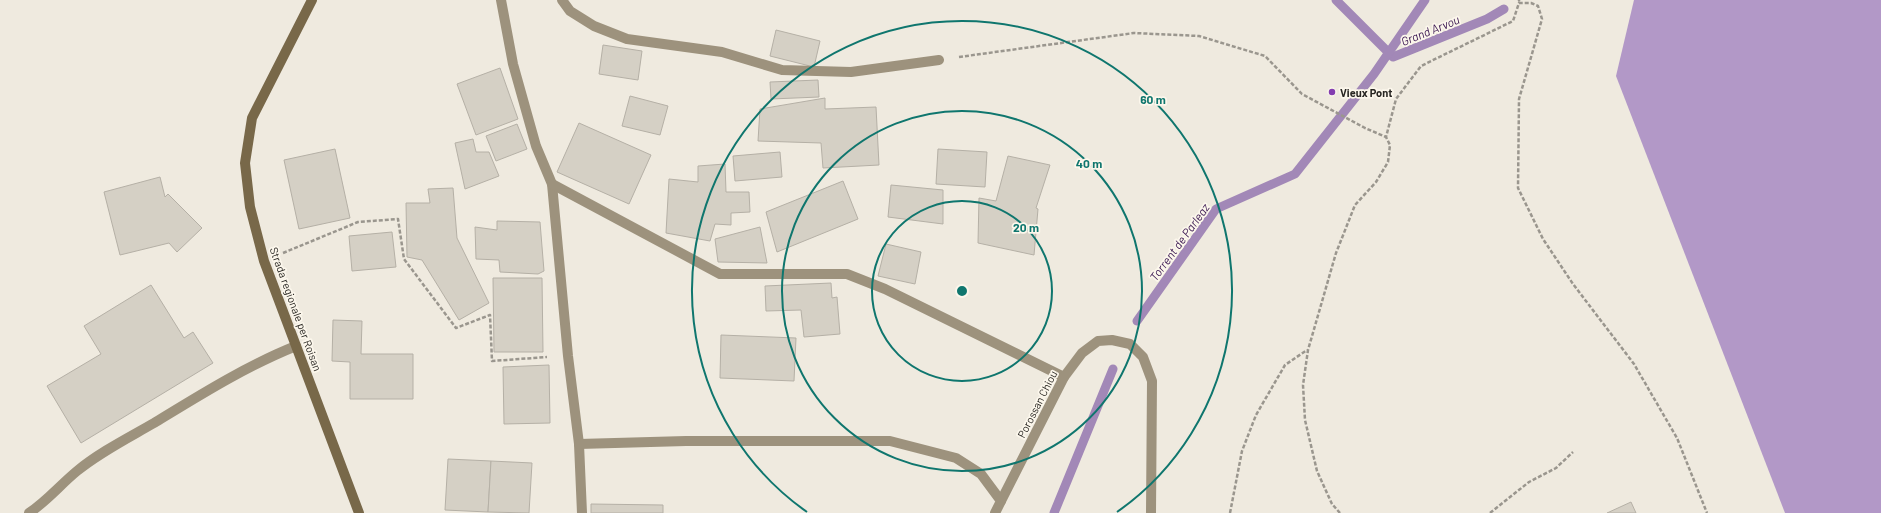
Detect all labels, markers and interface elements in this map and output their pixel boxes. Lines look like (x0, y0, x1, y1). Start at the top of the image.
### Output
water label: Grand Arvou (1399, 12, 1461, 48)
place label: Vieux Pont (1340, 86, 1392, 99)
marker: Vieux Pont (1327, 87, 1337, 97)
text: 60 m (1140, 92, 1166, 106)
text: 40 m (1076, 156, 1102, 170)
water label: Torrent de Parleaz (1146, 200, 1212, 283)
text: 20 m (1013, 220, 1039, 234)
street label: Strada regionale per Roisan (268, 245, 325, 373)
centre of rings (955, 284, 969, 298)
street label: Porossan Chiou (1014, 368, 1060, 440)

